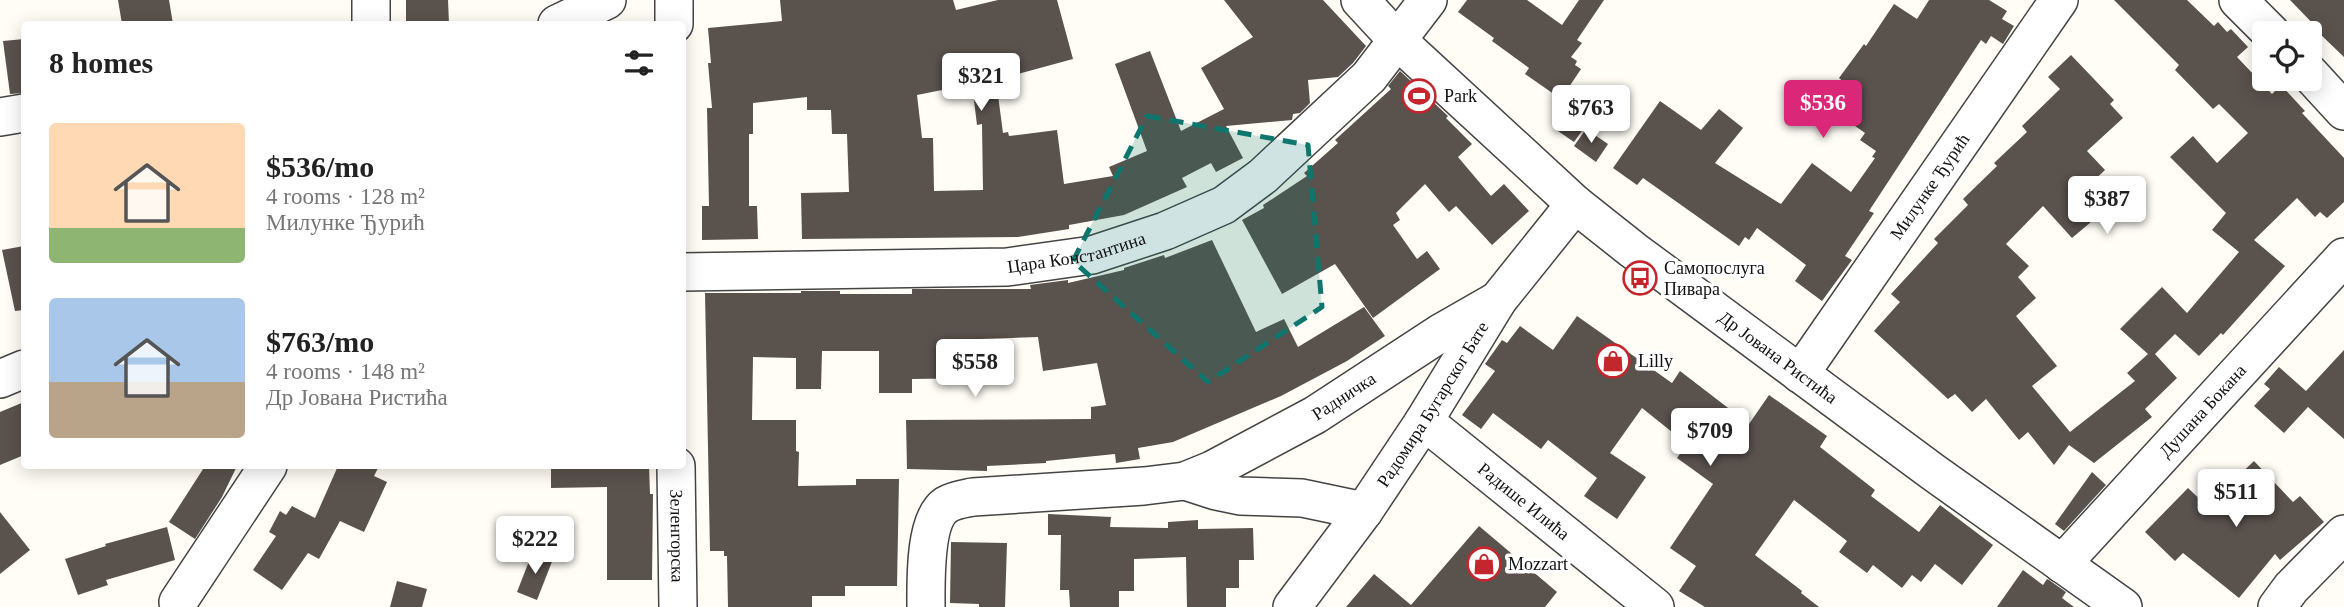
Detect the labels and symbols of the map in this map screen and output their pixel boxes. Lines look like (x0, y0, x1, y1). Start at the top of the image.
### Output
pin: $321 (940, 54, 1022, 113)
sports icon: Park (1400, 77, 1438, 115)
pin: $536 (1782, 80, 1864, 140)
place label: Park (1444, 86, 1477, 106)
pin: $763 (1550, 86, 1632, 145)
street label: Милунке Ђурић (1886, 130, 1973, 243)
pin: $387 (2066, 176, 2148, 236)
street label: Цара Константина (1006, 228, 1148, 277)
place label: Самопослуга Пивара (1664, 258, 1765, 299)
bus stop icon: Самопослуга Пивара (1621, 259, 1659, 297)
street label: Др Јована Ристића (1715, 307, 1841, 408)
street label: Радомира Бугарског Бате (1373, 318, 1492, 491)
pin: $558 (934, 340, 1016, 399)
shop icon: Lilly (1594, 342, 1632, 380)
place label: Lilly (1638, 351, 1673, 371)
street label: Душана Бокана (2155, 360, 2250, 461)
street label: Радничка (1308, 368, 1379, 424)
pin: $709 (1669, 408, 1751, 468)
street label: Радише Илића (1474, 458, 1574, 544)
pin: $511 (2195, 470, 2277, 529)
street label: Зеленгорска (666, 489, 688, 583)
pin: $222 (494, 516, 576, 576)
shop icon: Mozzart (1465, 545, 1503, 583)
place label: Mozzart (1508, 554, 1568, 574)

